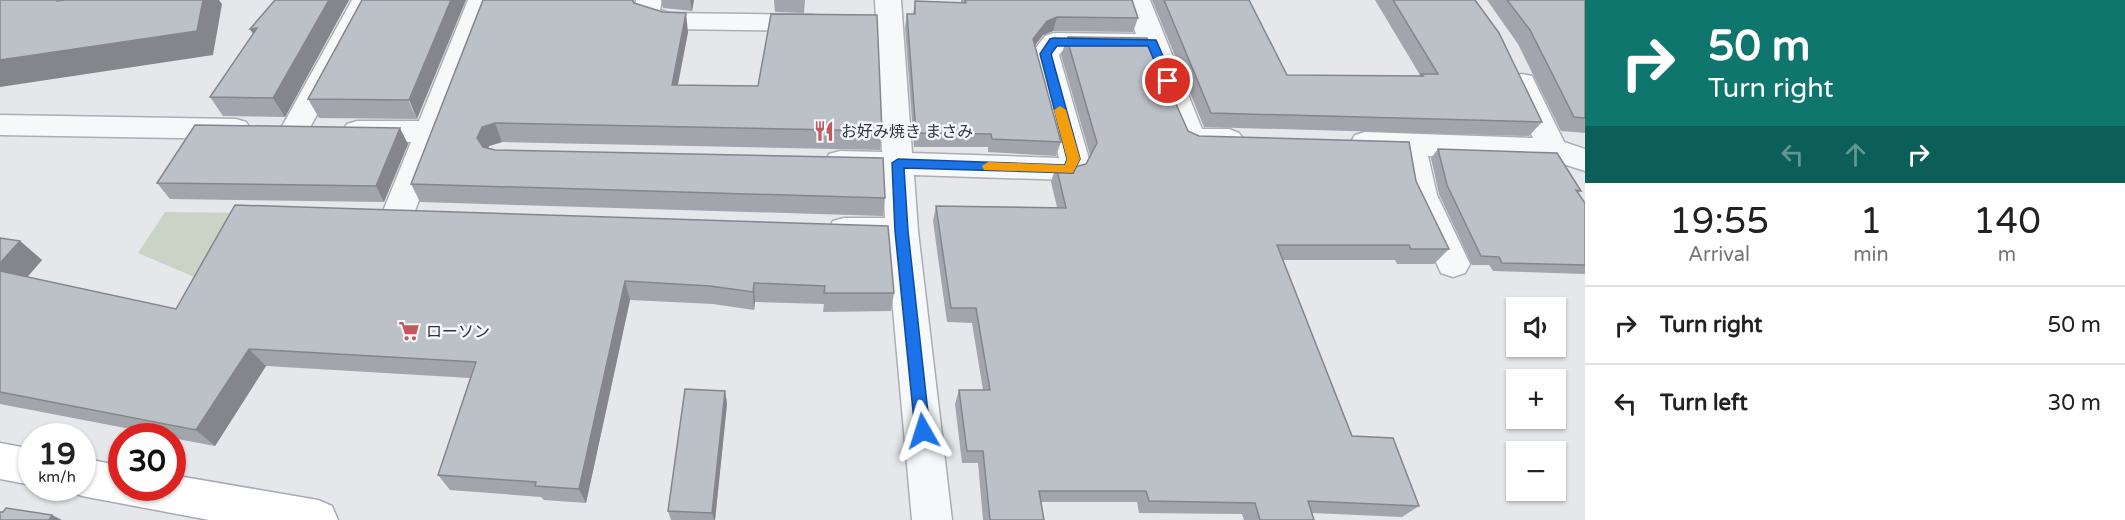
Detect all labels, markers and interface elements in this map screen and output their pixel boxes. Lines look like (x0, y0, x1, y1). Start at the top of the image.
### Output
text: 50 m (1708, 21, 1810, 72)
icon: right (1609, 24, 1687, 102)
pin (1142, 55, 1193, 106)
icon: arrive (1151, 64, 1184, 97)
text: Turn right (1708, 72, 1834, 105)
restaurant icon: お好み焼き まさみ (812, 119, 836, 143)
place label: お好み焼き まさみ (841, 122, 973, 142)
icon: left (1776, 138, 1809, 171)
icon: ahead (1839, 138, 1872, 171)
icon: right (1902, 138, 1935, 171)
text: 19:55 (1669, 200, 1769, 243)
text: 1 (1860, 200, 1882, 243)
text: 140 (1973, 200, 2041, 243)
text: Arrival (1688, 243, 1750, 267)
text: min (1853, 243, 1889, 267)
text: m (1998, 243, 2016, 267)
map controls (1506, 297, 1566, 501)
button: sound (1506, 297, 1566, 357)
icon: right (1609, 309, 1642, 342)
text: Turn right (1660, 312, 1762, 338)
text: 50 m (2047, 312, 2101, 338)
supermarket icon: ローソン (397, 319, 421, 343)
place label: ローソン (426, 322, 490, 342)
button: + (1506, 369, 1566, 429)
icon: left (1609, 387, 1642, 420)
text: Turn left (1660, 390, 1748, 416)
text: 30 m (2047, 390, 2101, 416)
position arrow (891, 399, 955, 463)
speed limit sign: 30 (108, 423, 186, 501)
text: 19 (38, 436, 76, 473)
button: − (1506, 441, 1566, 501)
text: km/h (38, 468, 76, 486)

